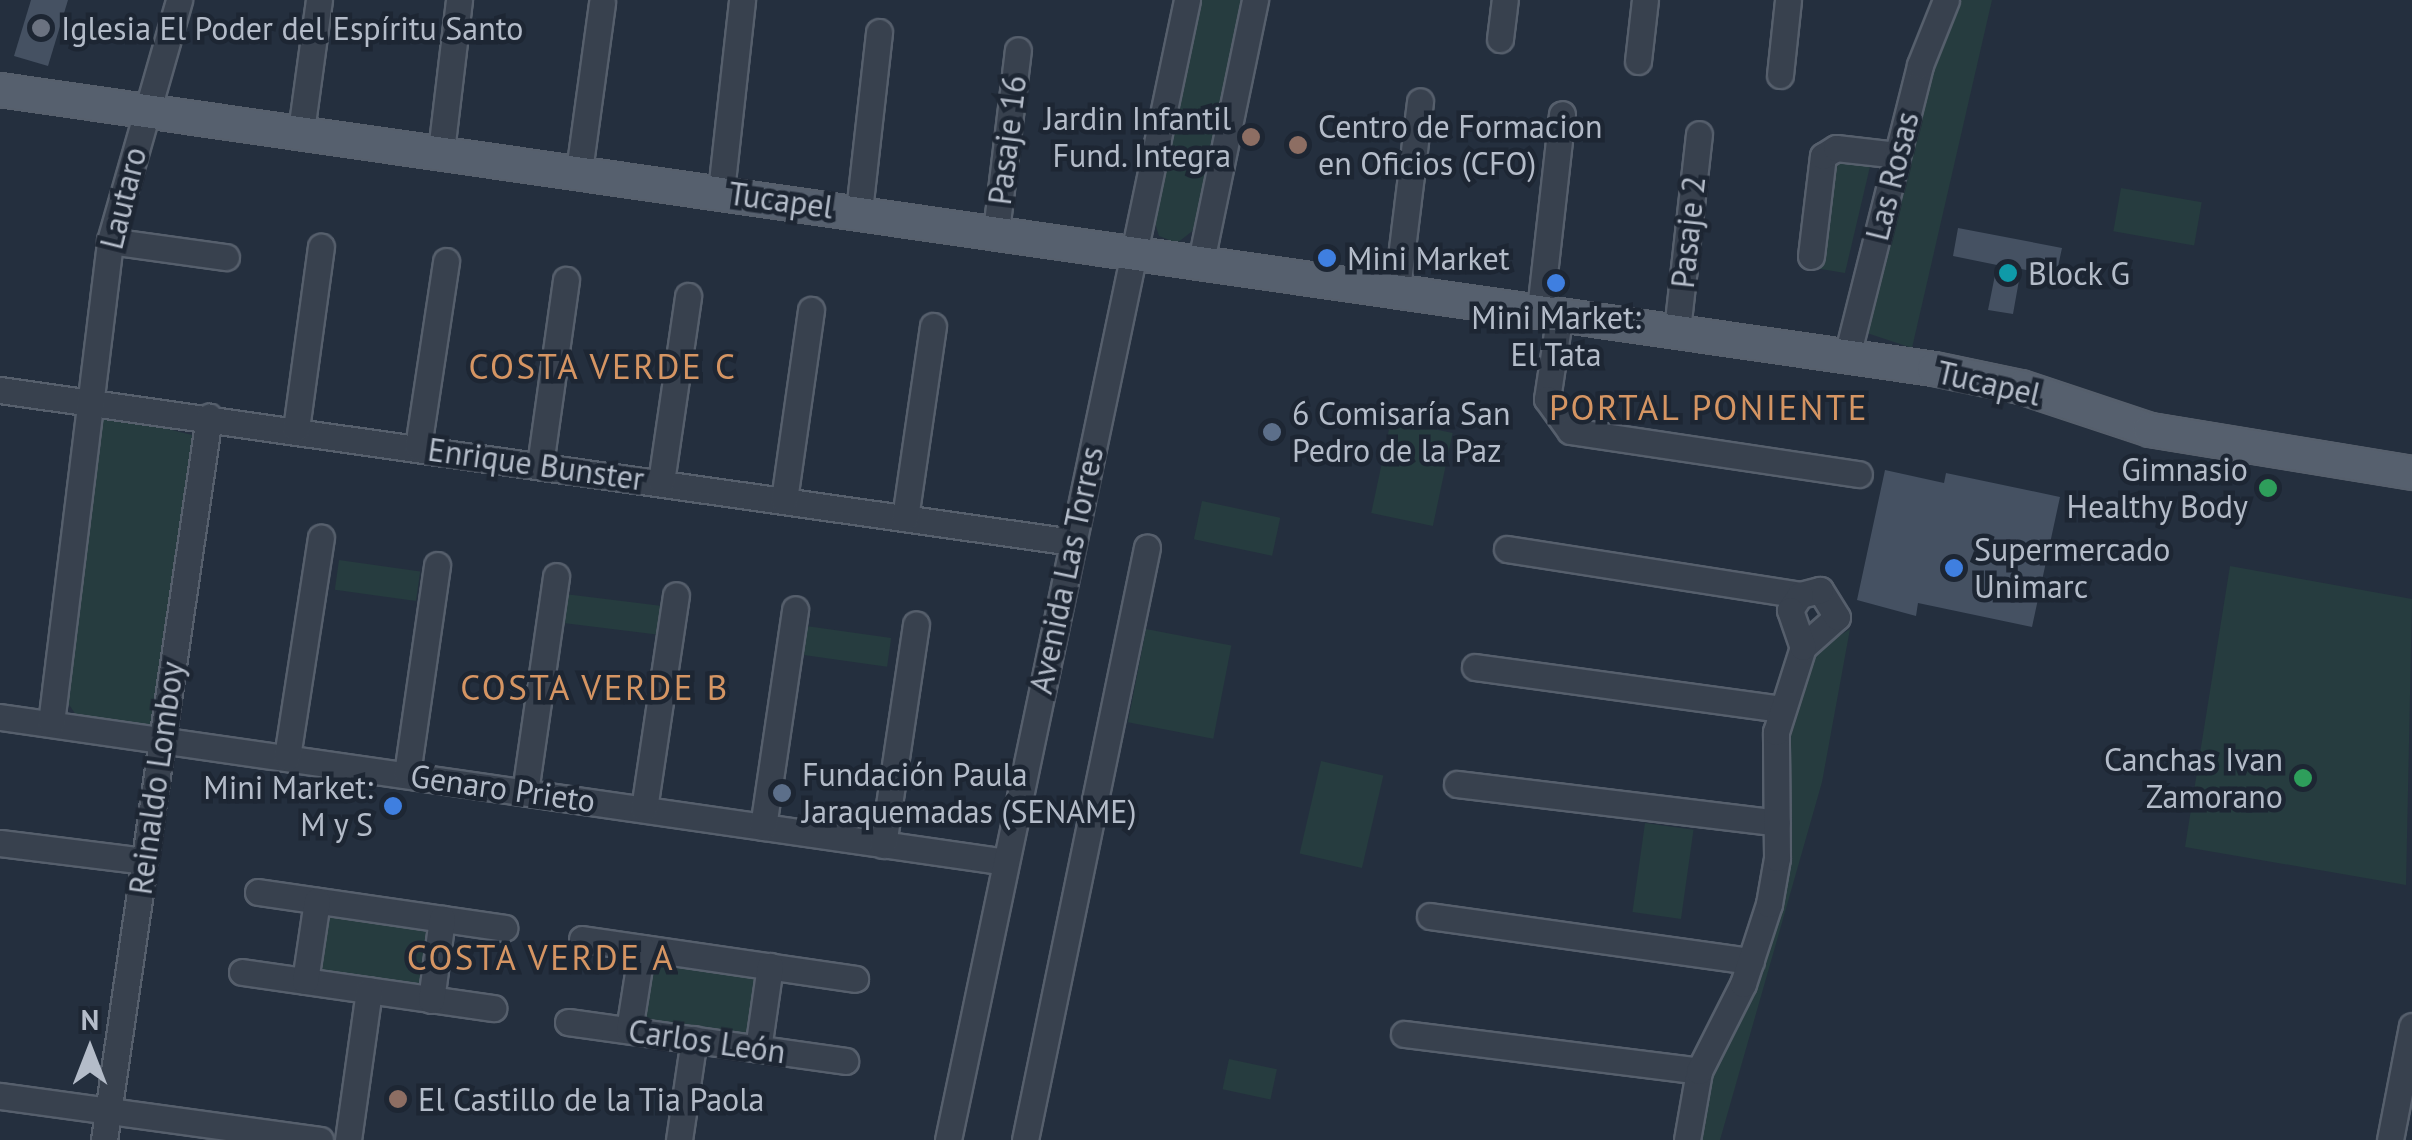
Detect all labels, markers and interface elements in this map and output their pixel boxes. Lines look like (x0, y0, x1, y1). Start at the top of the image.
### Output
place label: Iglesia El Poder del Espíritu Santo (61, 9, 523, 47)
marker: Iglesia El Poder del Espíritu Santo (30, 17, 52, 39)
street label: Pasaje 16 (980, 73, 1034, 207)
place label: Jardin Infantil Fund. Integra (1044, 100, 1231, 175)
place label: Centro de Formacion en Oficios (CFO) (1318, 108, 1602, 183)
street label: Las Rosas (1857, 108, 1927, 244)
marker: Jardin Infantil Fund. Integra (1240, 126, 1262, 148)
marker: Centro de Formacion en Oficios (CFO) (1287, 134, 1309, 156)
street label: Lautaro (92, 143, 154, 253)
street label: Tucapel (726, 174, 836, 226)
street label: Pasaje 2 (1663, 174, 1713, 290)
place label: Mini Market (1347, 239, 1510, 277)
marker: Mini Market (1316, 247, 1338, 269)
place label: Block G (2028, 254, 2131, 292)
marker: Block G (1997, 262, 2019, 284)
marker: Mini Market: El Tata (1545, 272, 1567, 294)
place label: Mini Market: El Tata (1471, 299, 1641, 374)
district label: COSTA VERDE C (467, 345, 739, 387)
street label: Tucapel (1934, 352, 2044, 414)
district label: PORTAL PONIENTE (1548, 386, 1870, 428)
place label: 6 Comisaría San Pedro de la Paz (1292, 395, 1510, 470)
marker: 6 Comisaría San Pedro de la Paz (1261, 421, 1283, 443)
street label: Enrique Bunster (425, 430, 647, 498)
street label: Avenida Las Torres (1021, 442, 1111, 698)
place label: Gimnasio Healthy Body (2065, 451, 2248, 526)
marker: Gimnasio Healthy Body (2257, 477, 2279, 499)
place label: Supermercado Unimarc (1974, 531, 2170, 606)
marker: Supermercado Unimarc (1943, 557, 1965, 579)
street label: Reinaldo Lomboy (121, 659, 191, 897)
district label: COSTA VERDE B (459, 666, 731, 708)
place label: Canchas Ivan Zamorano (2104, 741, 2283, 816)
street label: Genaro Prieto (408, 756, 598, 820)
place label: Fundación Paula Jaraquemadas (SENAME) (802, 756, 1136, 831)
marker: Canchas Ivan Zamorano (2292, 767, 2314, 789)
place label: Mini Market: M y S (203, 769, 373, 844)
marker: Fundación Paula Jaraquemadas (SENAME) (771, 782, 793, 804)
marker: Mini Market: M y S (382, 795, 404, 817)
district label: COSTA VERDE A (405, 936, 677, 978)
north arrow (40, 1000, 140, 1100)
text: N (81, 1001, 99, 1038)
street label: Carlos León (626, 1011, 788, 1071)
place label: El Castillo de la Tia Paola (418, 1080, 765, 1118)
marker: El Castillo de la Tia Paola (387, 1088, 409, 1110)

